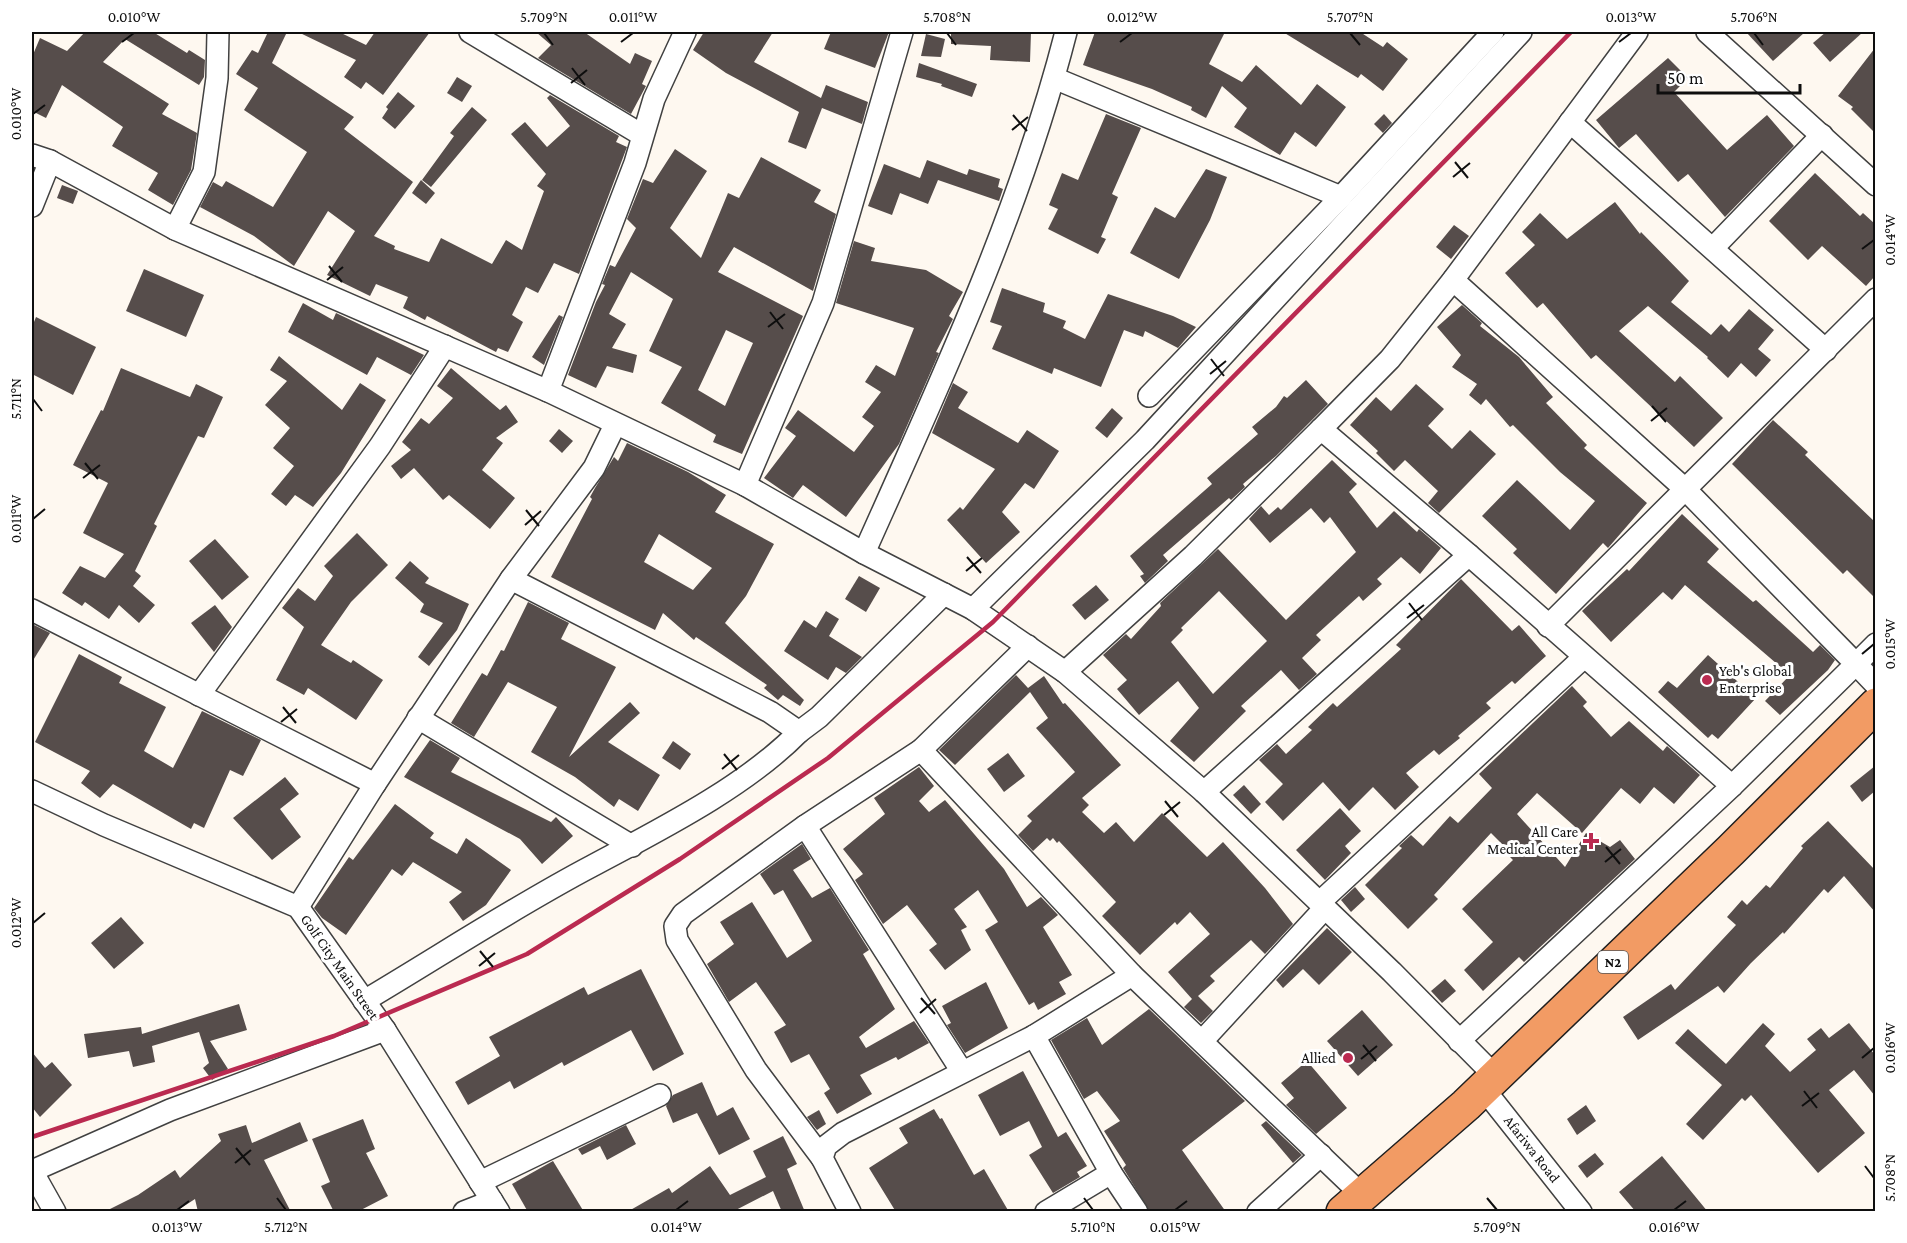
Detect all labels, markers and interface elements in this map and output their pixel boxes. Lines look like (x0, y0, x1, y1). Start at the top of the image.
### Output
text: 0.010°W (108, 9, 160, 25)
text: 5.709°N (520, 9, 568, 25)
text: 0.011°W (609, 9, 657, 25)
text: 5.708°N (923, 9, 971, 25)
text: 0.012°W (1107, 9, 1158, 25)
text: 5.707°N (1327, 9, 1374, 25)
text: 0.013°W (1606, 9, 1657, 25)
text: 5.706°N (1730, 9, 1778, 25)
scale bar (1658, 57, 1800, 95)
text: 50 m (1667, 68, 1704, 88)
text: 0.010°W (8, 88, 24, 140)
text: 0.014°W (1882, 214, 1898, 266)
text: 5.711°N (8, 378, 24, 420)
text: 0.011°W (8, 495, 24, 543)
text: 0.015°W (1882, 618, 1898, 669)
place label: Yeb's Global Enterprise (1719, 663, 1792, 697)
marker: Yeb's Global Enterprise (1700, 673, 1714, 687)
place label: All Care Medical Center (1487, 824, 1579, 857)
marker: All Care Medical Center (1582, 832, 1600, 850)
text: 0.012°W (8, 897, 24, 948)
street label: Golf City Main Street (297, 911, 383, 1024)
road number: N2 (1598, 951, 1628, 973)
text: 0.016°W (1882, 1022, 1898, 1073)
place label: Allied (1301, 1050, 1336, 1066)
marker: Allied (1341, 1051, 1355, 1065)
street label: Afariwa Road (1501, 1112, 1563, 1186)
text: 5.708°N (1882, 1154, 1898, 1202)
text: 0.013°W (152, 1219, 203, 1235)
text: 5.712°N (264, 1219, 308, 1235)
text: 0.014°W (650, 1219, 702, 1235)
text: 5.710°N (1070, 1219, 1116, 1235)
text: 0.015°W (1150, 1219, 1201, 1235)
text: 5.709°N (1473, 1219, 1521, 1235)
text: 0.016°W (1649, 1219, 1700, 1235)

